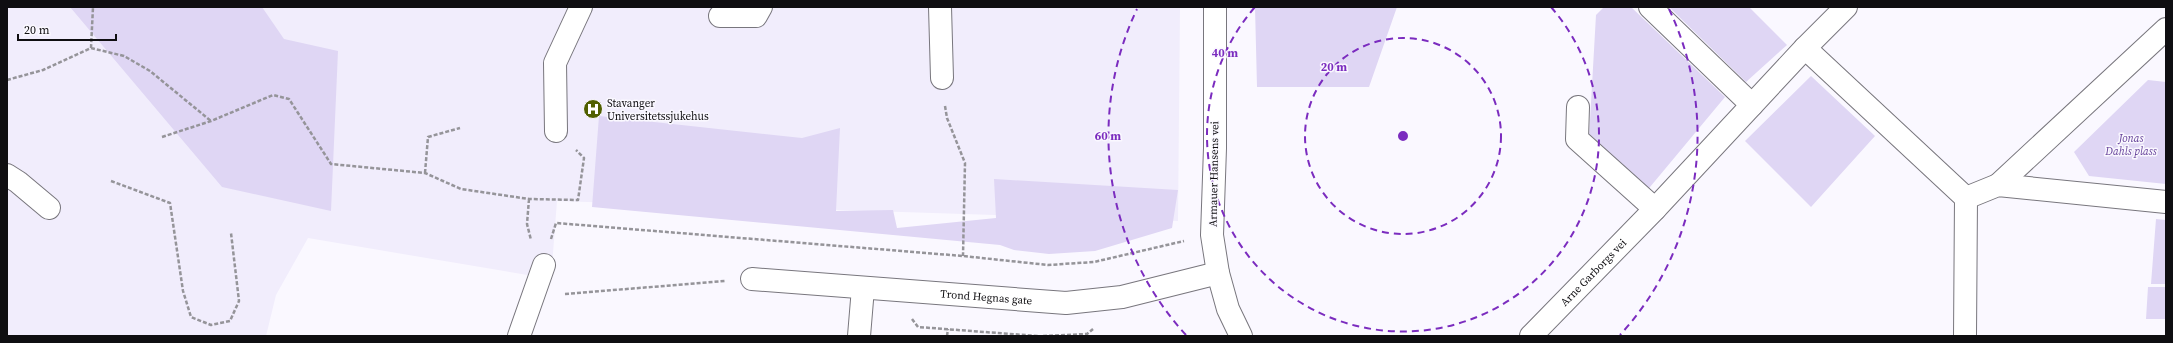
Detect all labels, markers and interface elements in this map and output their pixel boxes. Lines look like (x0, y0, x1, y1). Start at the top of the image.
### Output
scale bar (18, 16, 116, 42)
text: 20 m (24, 22, 50, 38)
text: 40 m (1212, 45, 1238, 61)
text: 20 m (1321, 59, 1347, 75)
place label: Stavanger Universitetssjukehus (607, 96, 709, 124)
hospital icon: Stavanger Universitetssjukehus (582, 98, 604, 120)
street label: Armauer Hansens vei (1206, 121, 1222, 227)
text: 60 m (1095, 128, 1121, 144)
centre of rings (1396, 129, 1410, 143)
park label: Jonas Dahls plass (2104, 131, 2157, 159)
street label: Arne Garborgs vei (1557, 235, 1630, 309)
street label: Trond Hegnas gate (940, 286, 1033, 308)

